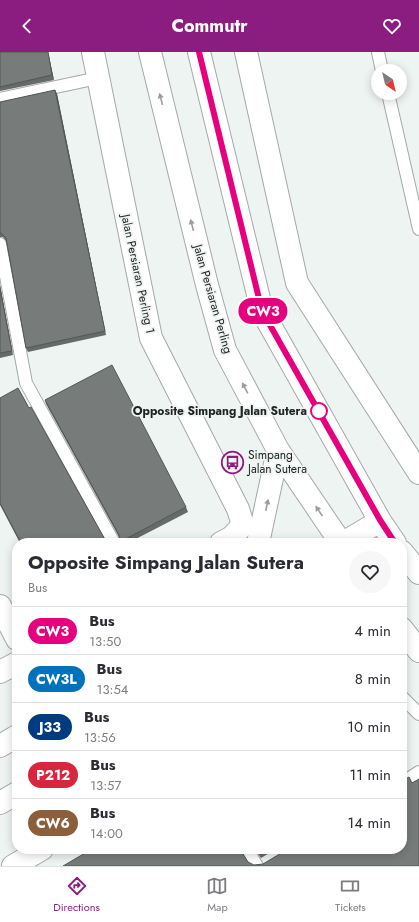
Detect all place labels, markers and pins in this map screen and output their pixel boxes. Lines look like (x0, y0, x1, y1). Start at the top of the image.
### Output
place label: Opposite Simpang Jalan Sutera (133, 402, 307, 420)
marker: Opposite Simpang Jalan Sutera (310, 402, 328, 420)
place label: Simpang Jalan Sutera (246, 446, 307, 478)
bus stop icon: Simpang Jalan Sutera (219, 449, 245, 475)

